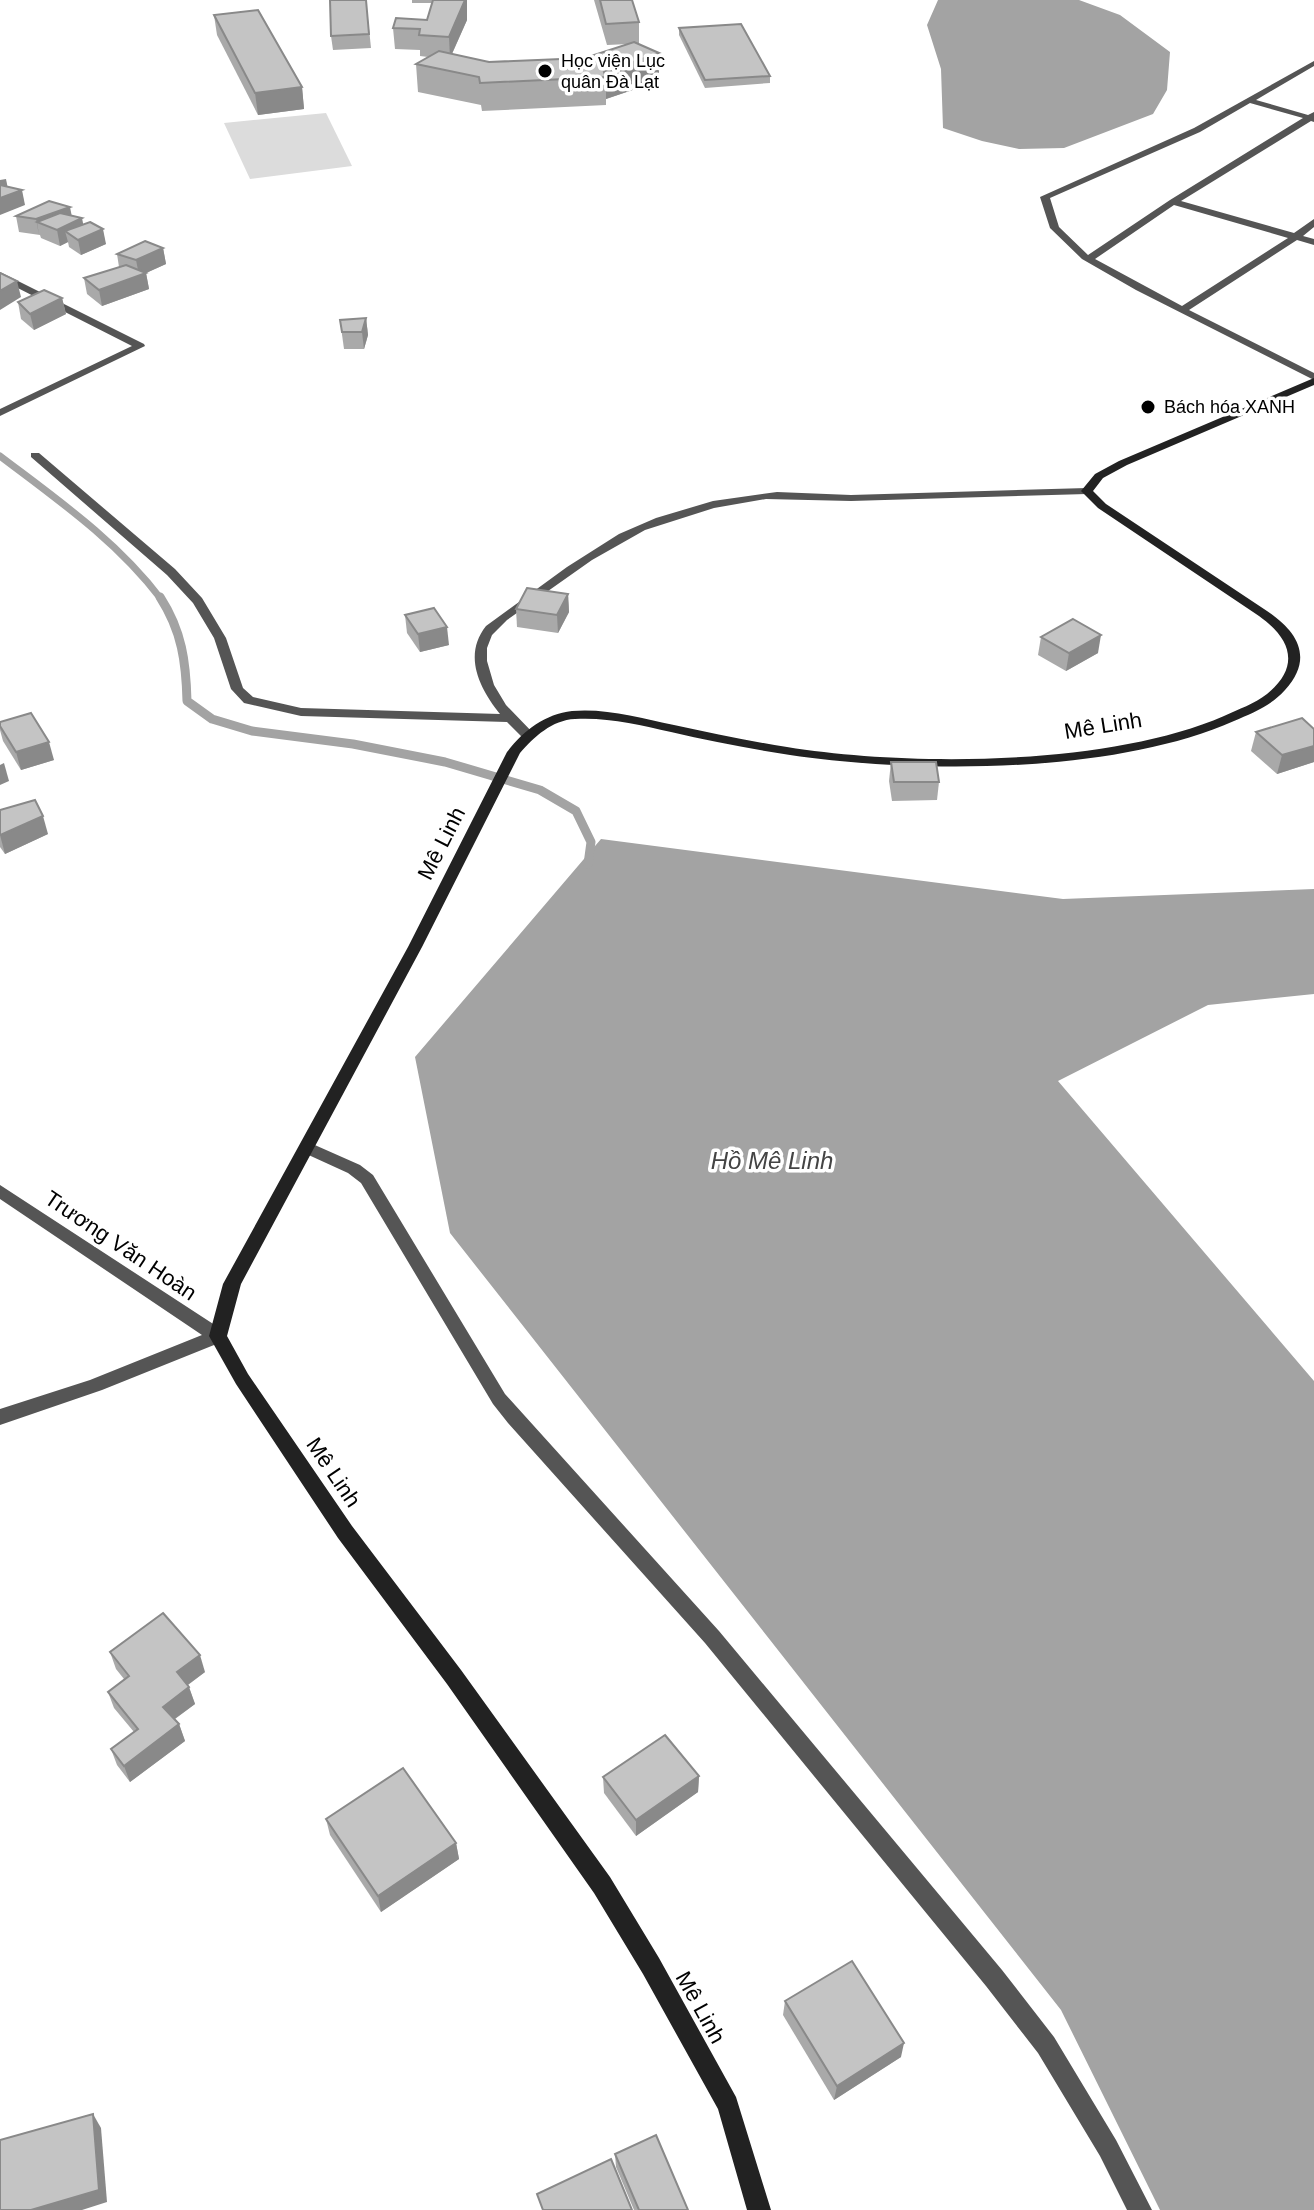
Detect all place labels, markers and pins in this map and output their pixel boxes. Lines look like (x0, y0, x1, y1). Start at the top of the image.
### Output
place label: Học viện Lục quân Đà Lạt (561, 51, 665, 92)
marker: Học viện Lục quân Đà Lạt (536, 62, 554, 80)
place label: Bách hóa XANH (1164, 397, 1295, 417)
marker: Bách hóa XANH (1139, 398, 1157, 416)

